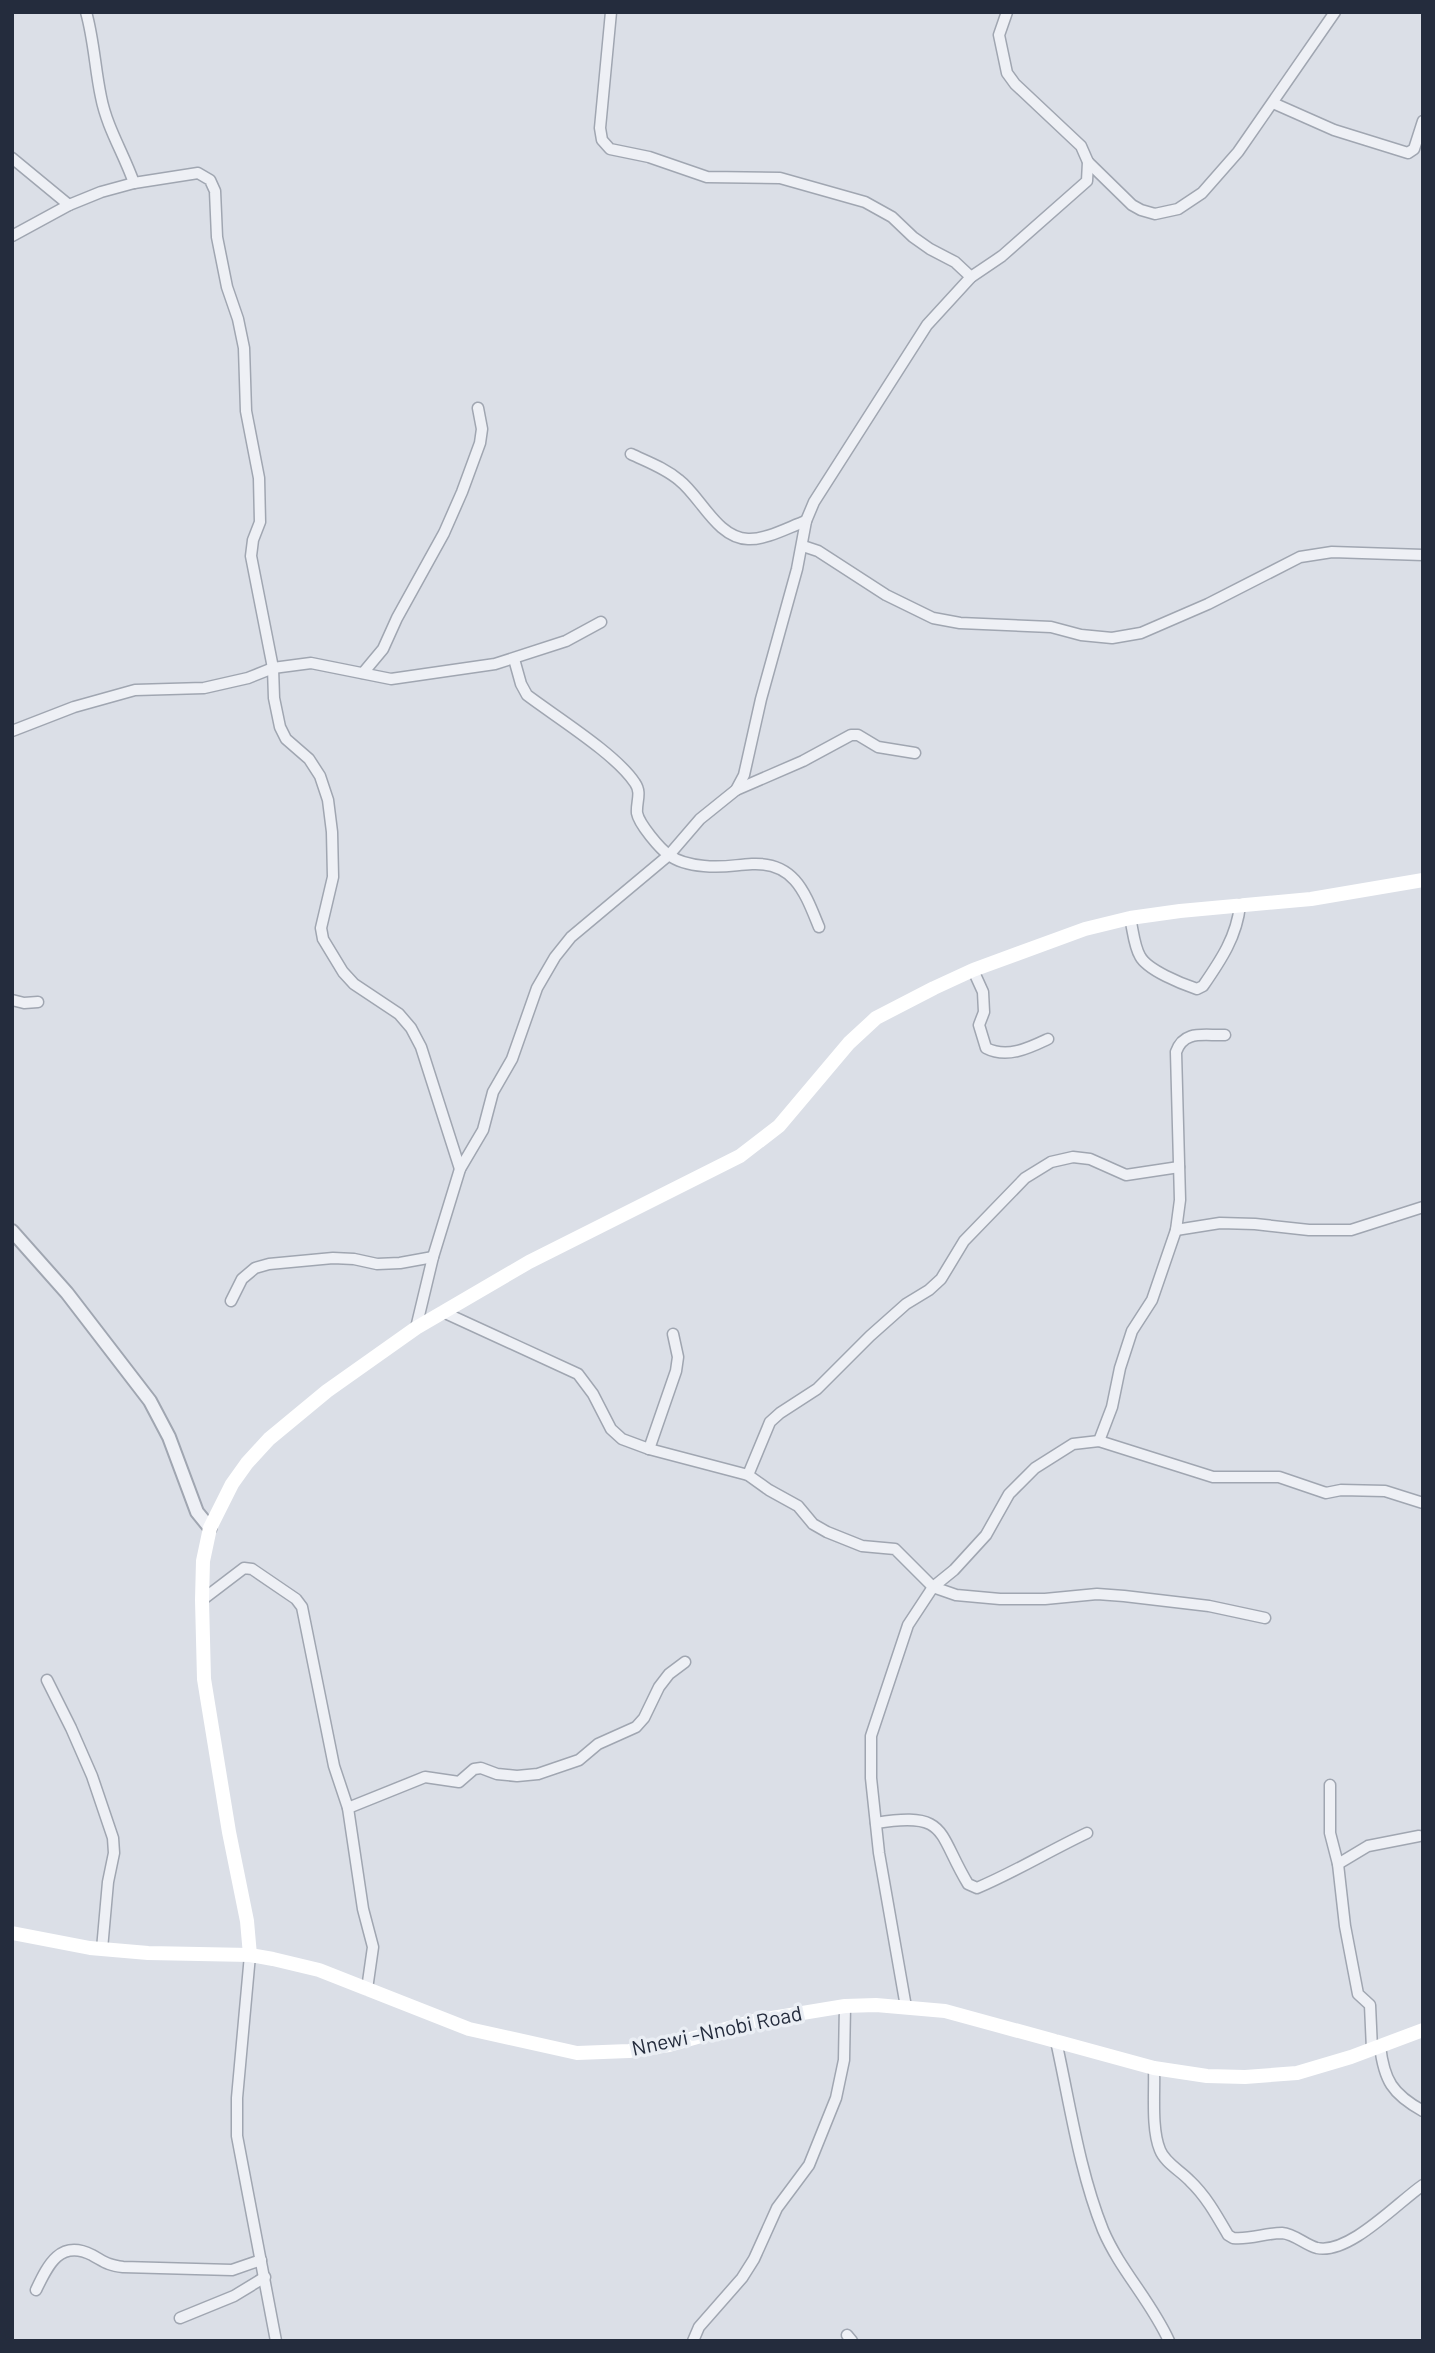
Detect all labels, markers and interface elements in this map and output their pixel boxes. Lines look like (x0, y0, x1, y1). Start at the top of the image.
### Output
street label: Nnewi -Nnobi Road (629, 1999, 804, 2060)

